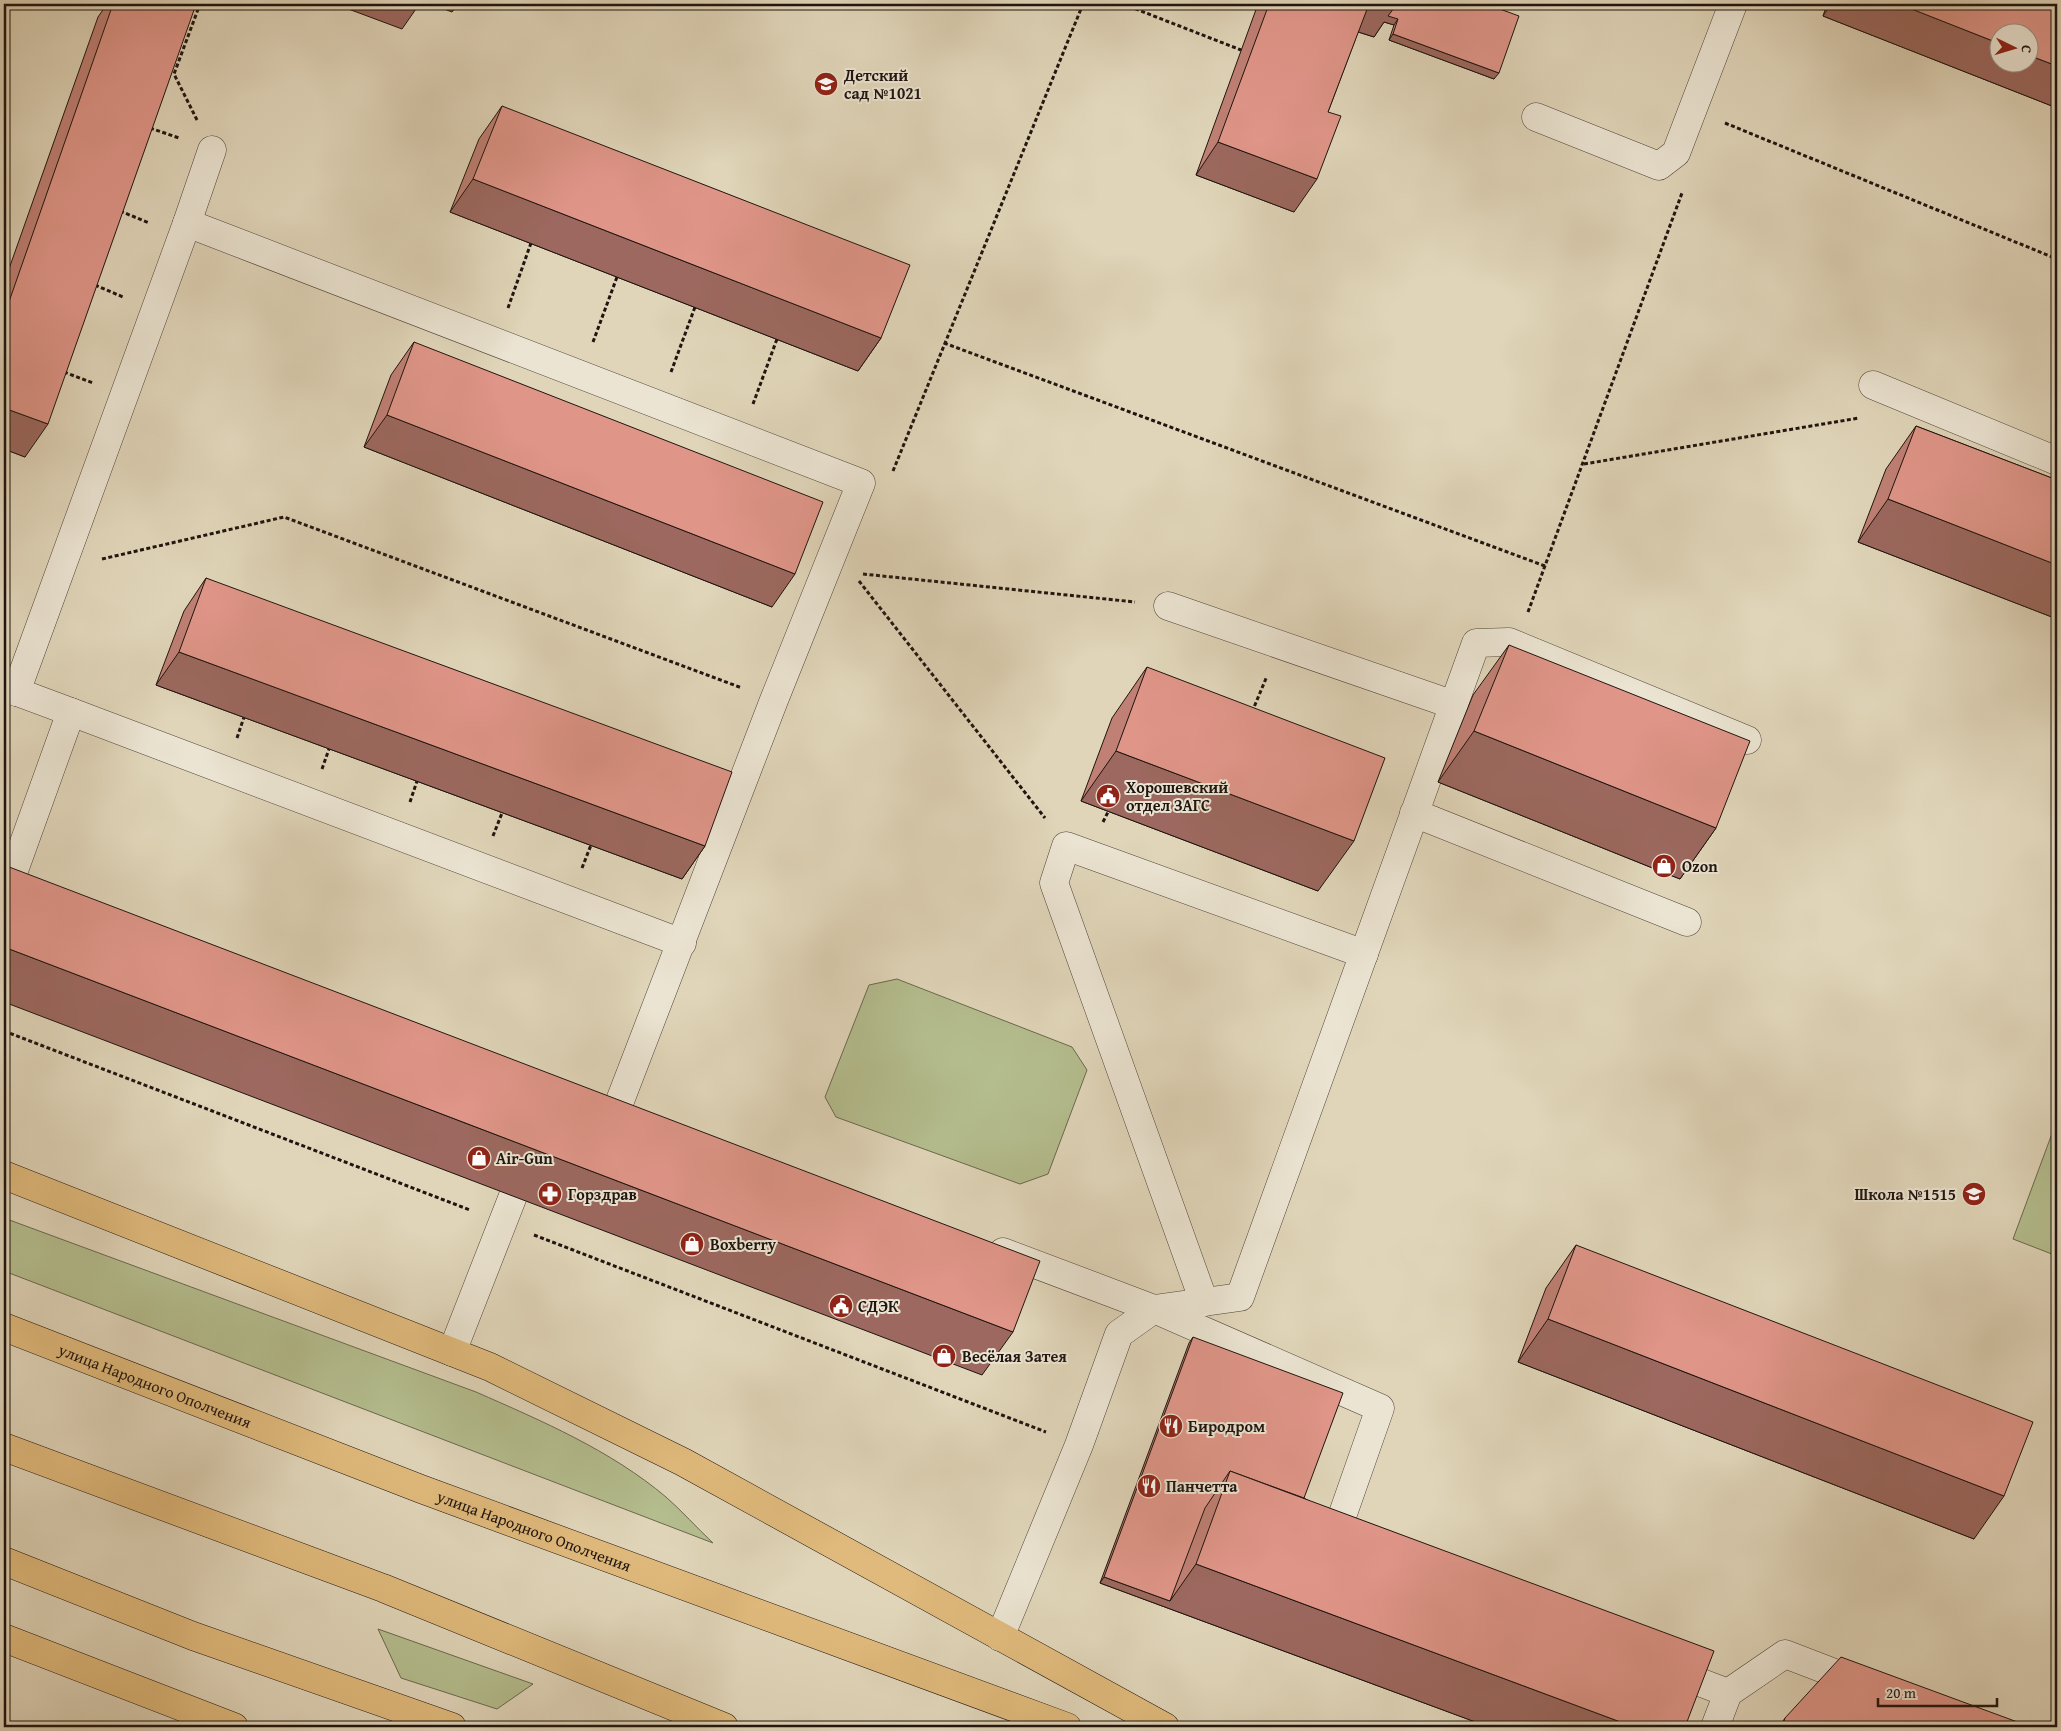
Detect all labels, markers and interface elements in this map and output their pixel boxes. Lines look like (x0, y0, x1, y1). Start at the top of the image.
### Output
north arrow (1988, 22, 2038, 72)
text: С (2017, 44, 2037, 54)
place label: Детский сад №1021 (843, 63, 922, 105)
school or university icon: Детский сад №1021 (813, 71, 839, 97)
place label: Хорошевский отдел ЗАГС (1126, 775, 1228, 817)
public building icon: Хорошевский отдел ЗАГС (1095, 783, 1121, 809)
shop icon: Ozon (1651, 853, 1677, 879)
place label: Ozon (1682, 854, 1718, 878)
shop icon: Air-Gun (466, 1145, 492, 1171)
place label: Air-Gun (496, 1146, 553, 1170)
pharmacy icon: Горздрав (537, 1181, 563, 1207)
school or university icon: Школа №1515 (1961, 1181, 1987, 1207)
place label: Горздрав (568, 1182, 637, 1206)
place label: Школа №1515 (1854, 1182, 1956, 1206)
shop icon: Boxberry (679, 1231, 705, 1257)
place label: Boxberry (710, 1232, 777, 1256)
public building icon: СДЭК (828, 1293, 854, 1319)
place label: СДЭК (858, 1294, 899, 1318)
street label: улица Народного Ополчения (54, 1337, 255, 1434)
shop icon: Весёлая Затея (931, 1343, 957, 1369)
place label: Весёлая Затея (962, 1344, 1067, 1368)
restaurant icon: Биродром (1158, 1413, 1184, 1439)
place label: Биродром (1188, 1414, 1265, 1438)
restaurant icon: Панчетта (1136, 1473, 1162, 1499)
place label: Панчетта (1166, 1474, 1238, 1498)
street label: улица Народного Ополчения (433, 1484, 635, 1577)
scale bar (1878, 1676, 1997, 1708)
text: 20 m (1886, 1682, 1917, 1703)

